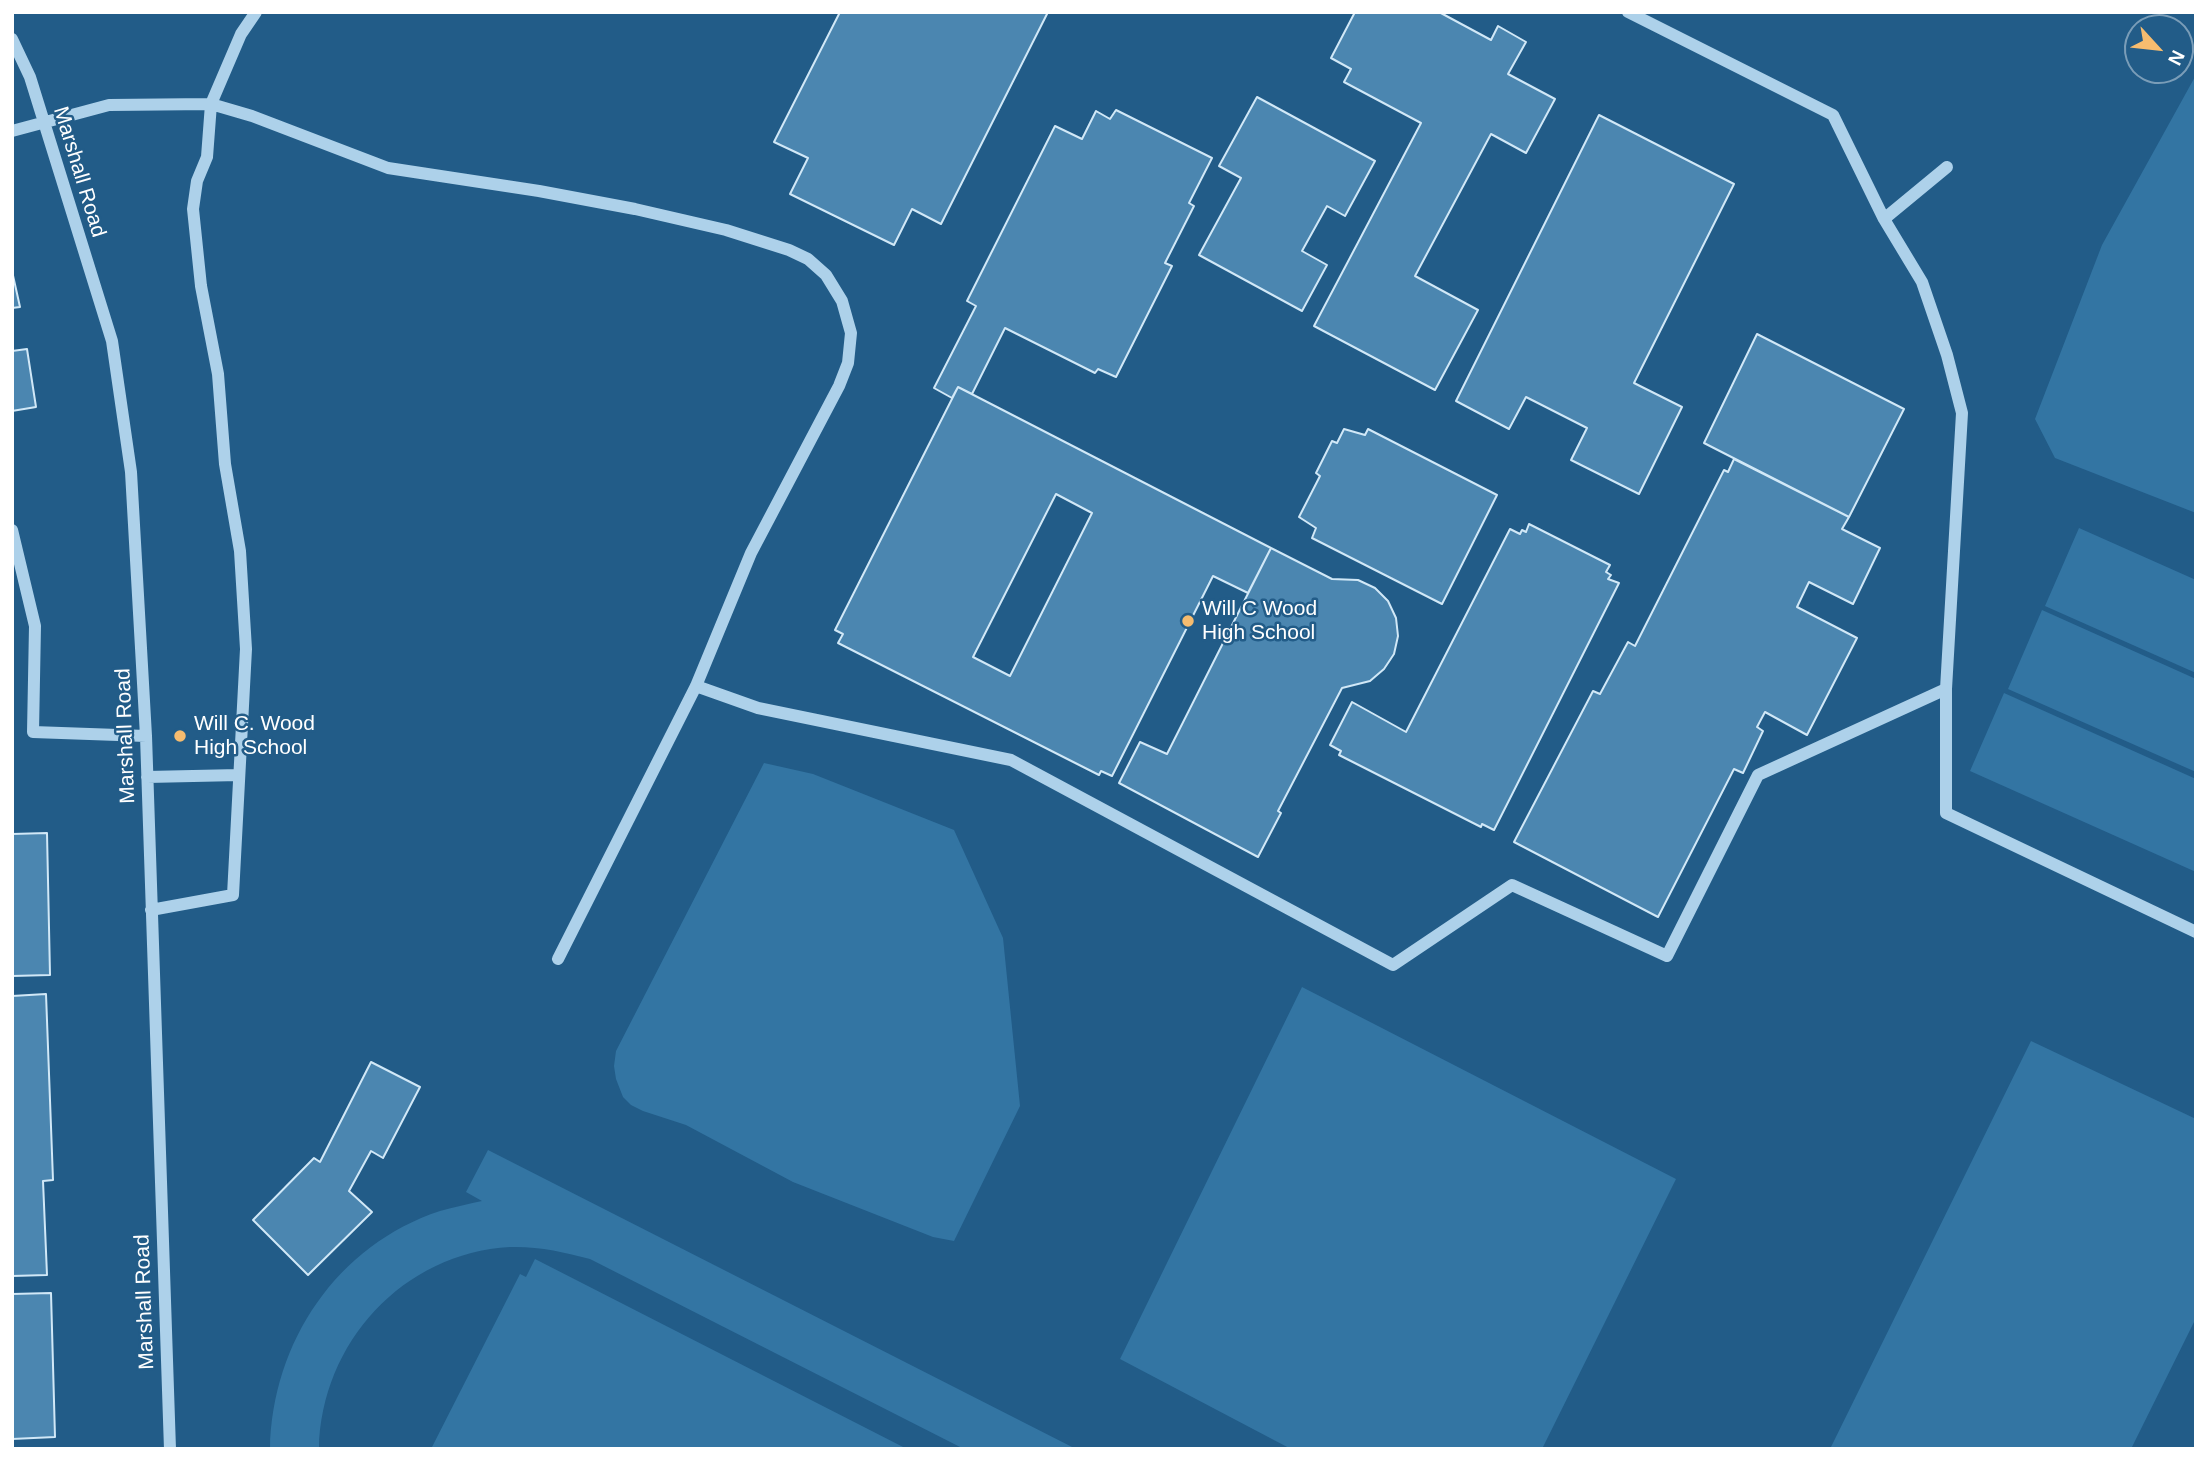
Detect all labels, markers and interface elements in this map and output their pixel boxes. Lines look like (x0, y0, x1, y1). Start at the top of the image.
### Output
north arrow (2124, 14, 2194, 84)
text: N (2164, 47, 2189, 69)
street label: Marshall Road (47, 104, 111, 240)
place label: Will C Wood High School (1202, 596, 1317, 646)
marker: Will C Wood High School (1180, 613, 1196, 629)
street label: Marshall Road (111, 668, 141, 804)
place label: Will C. Wood High School (194, 711, 315, 761)
marker: Will C. Wood High School (172, 728, 188, 744)
street label: Marshall Road (130, 1234, 160, 1370)

